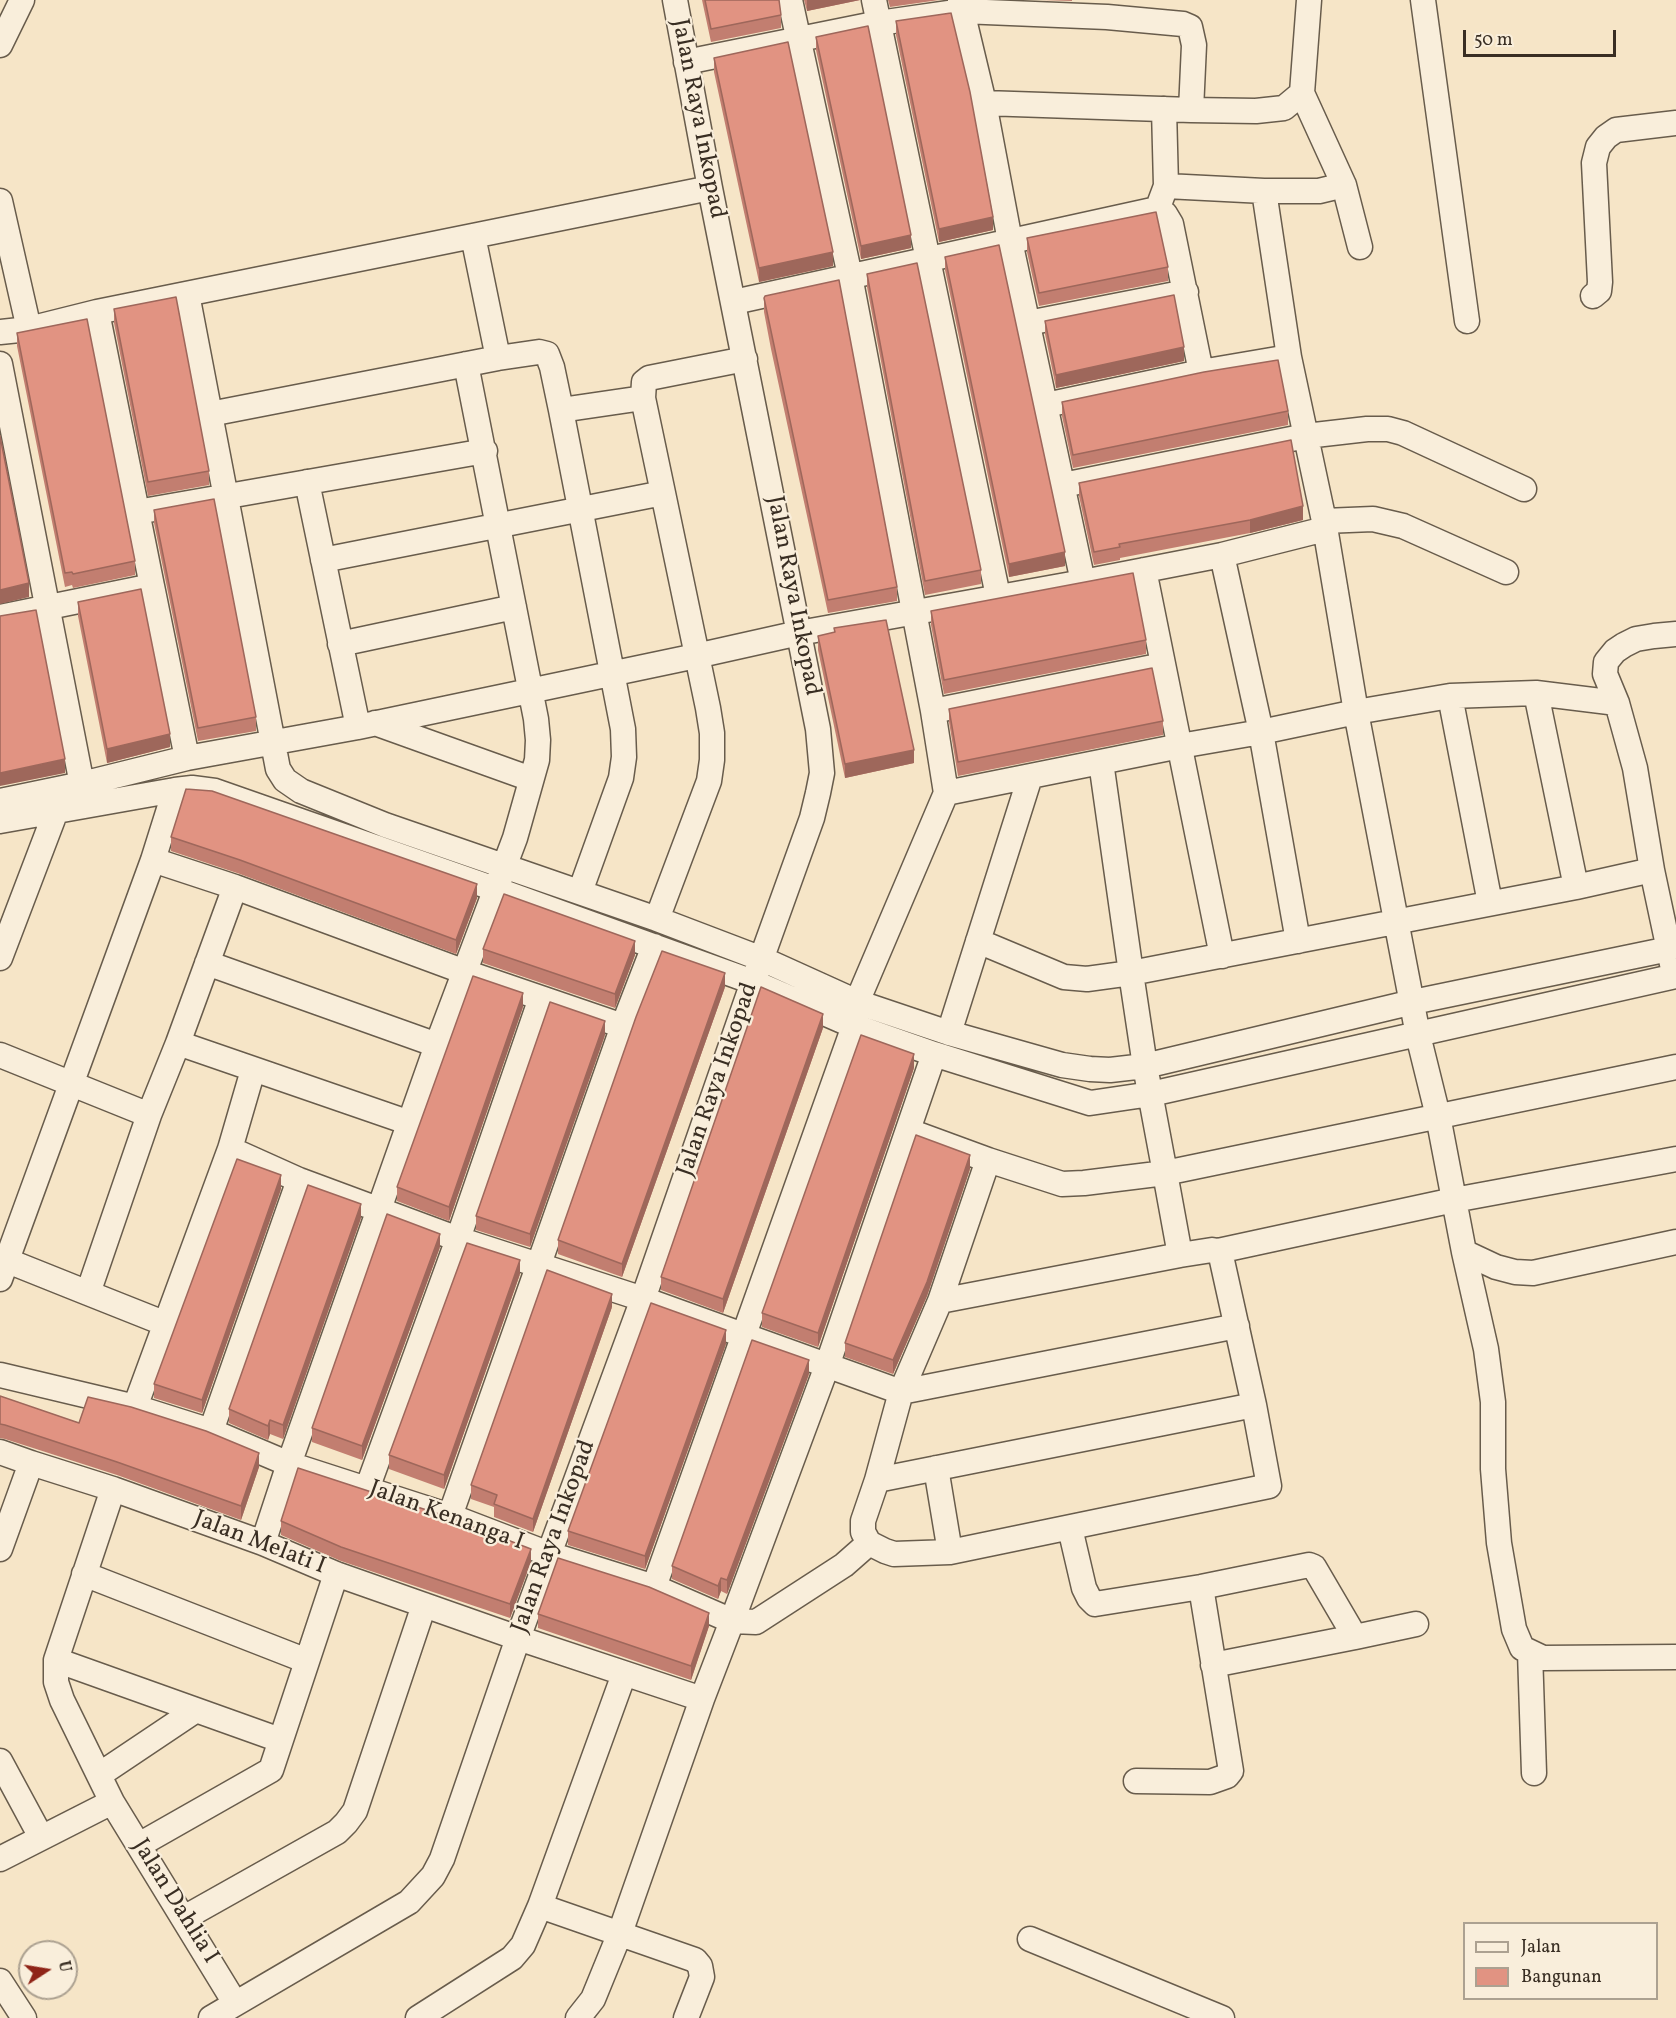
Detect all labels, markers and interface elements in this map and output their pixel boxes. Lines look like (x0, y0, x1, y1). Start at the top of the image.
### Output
street label: Jalan Raya Inkopad (663, 17, 731, 221)
scale bar (1466, 18, 1619, 56)
text: 50 m (1474, 28, 1513, 53)
street label: Jalan Raya Inkopad (758, 494, 826, 698)
street label: Jalan Raya Inkopad (672, 979, 766, 1181)
street label: Jalan Raya Inkopad (507, 1437, 603, 1637)
street label: Jalan Kenanga I (365, 1476, 527, 1558)
street label: Jalan Melati I (189, 1506, 329, 1582)
street label: Jalan Dahlia I (124, 1834, 224, 1970)
legend (1463, 1922, 1658, 2000)
text: Jalan (1521, 1935, 1561, 1960)
north arrow (18, 1940, 78, 2000)
text: U (52, 1959, 76, 1974)
text: Bangunan (1521, 1965, 1602, 1990)

